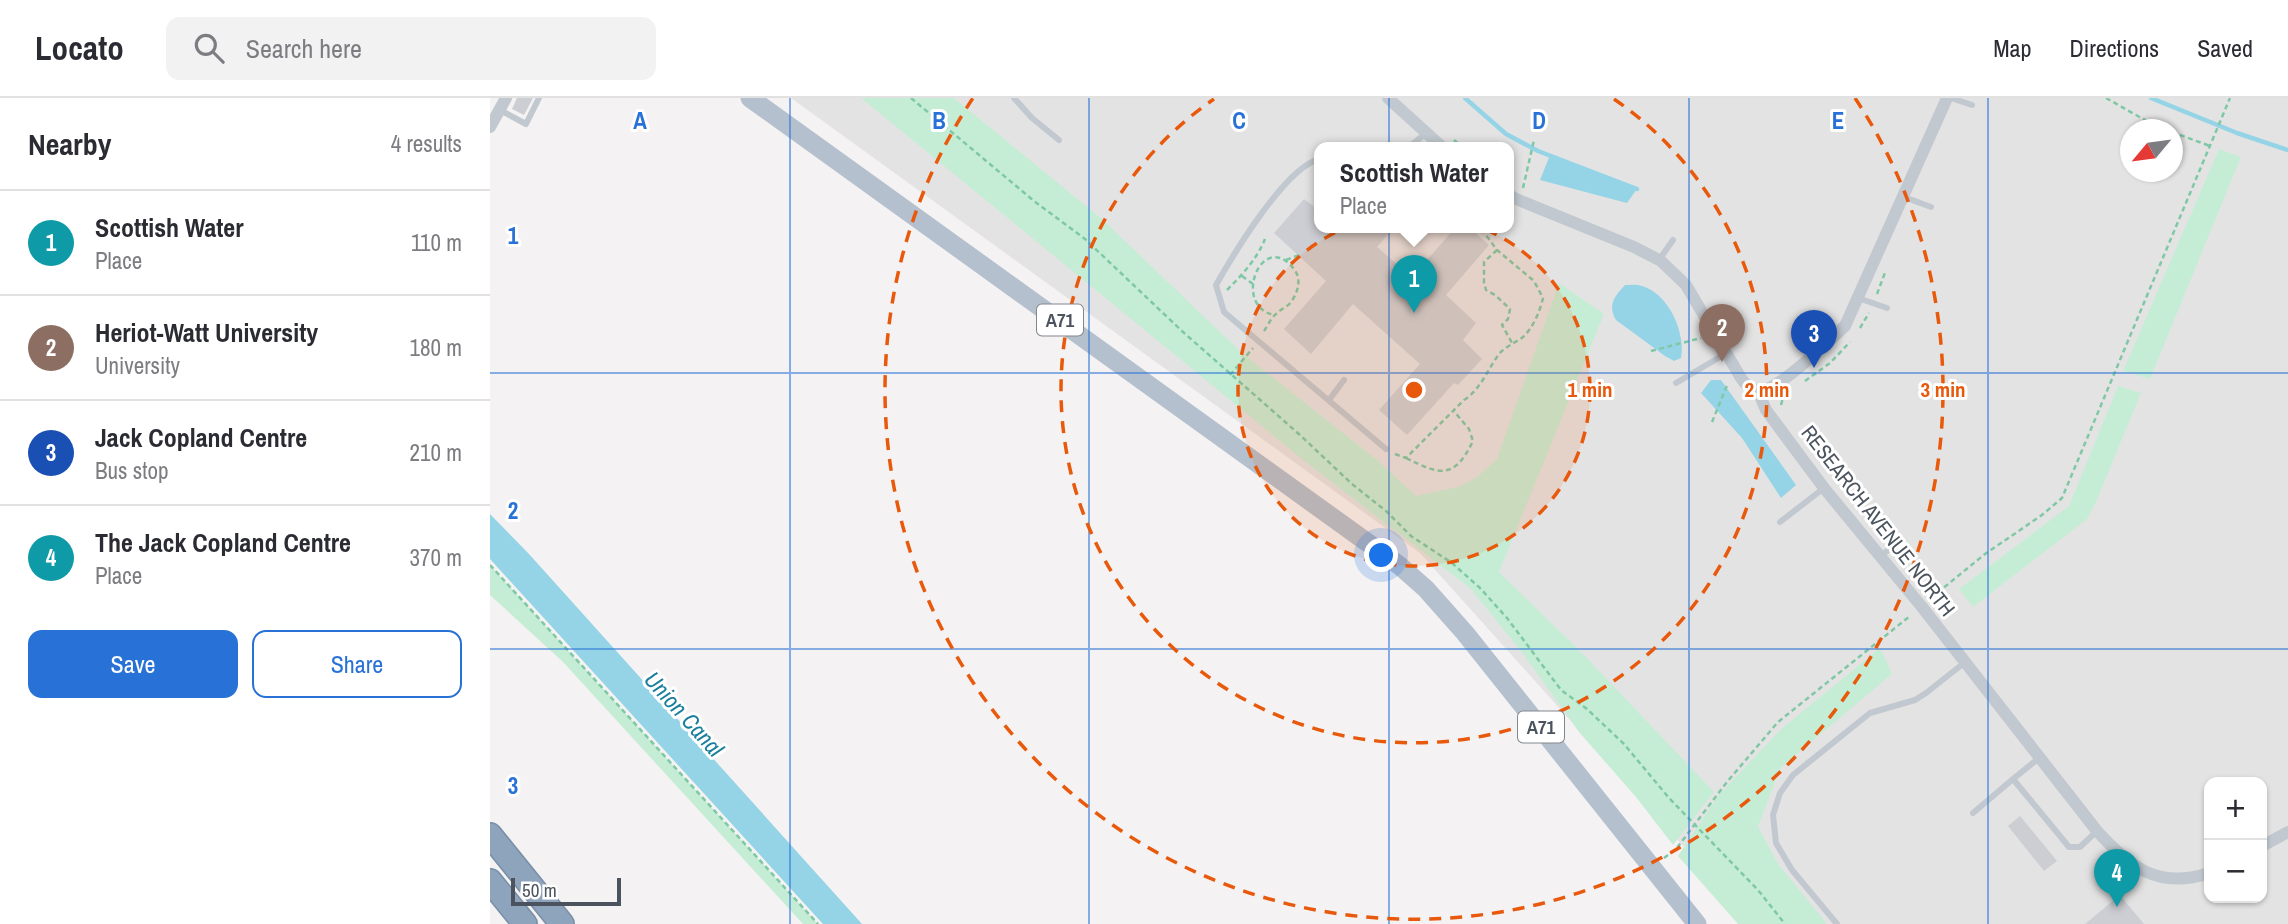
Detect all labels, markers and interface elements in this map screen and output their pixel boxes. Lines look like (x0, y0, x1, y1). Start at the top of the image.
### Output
search box (166, 17, 656, 80)
text: Locato (35, 26, 124, 70)
icon: search (190, 29, 228, 67)
text: Search here (246, 31, 362, 66)
text: Map (1993, 32, 2031, 64)
text: Directions (2069, 32, 2159, 64)
text: Saved (2197, 32, 2253, 64)
text: A (633, 105, 647, 136)
text: B (932, 105, 946, 136)
text: C (1232, 105, 1246, 136)
text: D (1532, 105, 1546, 136)
text: E (1832, 105, 1844, 136)
north arrow (2120, 119, 2183, 182)
text: Nearby (28, 124, 111, 164)
text: 4 results (391, 128, 462, 159)
popup (1314, 142, 1514, 233)
text: Scottish Water (1340, 155, 1488, 190)
text: Place (1340, 190, 1387, 221)
text: Scottish Water (95, 210, 244, 245)
text: 1 (508, 220, 519, 251)
text: 1 (46, 227, 56, 258)
text: 110 m (411, 227, 462, 258)
text: Place (95, 245, 142, 276)
pin: 1 (1391, 255, 1437, 313)
road number: A71 (1037, 304, 1083, 336)
pin: 2 (1699, 304, 1745, 362)
pin: 3 (1791, 310, 1837, 368)
text: Heriot-Watt University (95, 315, 318, 350)
text: 2 (46, 332, 56, 363)
text: 180 m (410, 332, 462, 363)
text: University (95, 350, 180, 381)
text: 1 min (1568, 375, 1612, 404)
text: 2 min (1745, 375, 1789, 404)
text: 3 min (1921, 375, 1965, 404)
centre of rings (1402, 378, 1426, 402)
street label: RESEARCH AVENUE NORTH (1795, 419, 1962, 622)
text: Jack Copland Centre (95, 420, 307, 455)
text: 3 (46, 437, 56, 468)
text: 210 m (410, 437, 462, 468)
text: Bus stop (95, 455, 168, 486)
text: 2 (508, 495, 518, 526)
text: The Jack Copland Centre (95, 525, 351, 560)
your location (1364, 538, 1398, 572)
text: 4 (46, 542, 56, 573)
text: 370 m (410, 542, 462, 573)
text: Place (95, 560, 142, 591)
button: Save (28, 630, 238, 698)
button: Share (252, 630, 462, 698)
water label: Union Canal (638, 664, 732, 764)
road number: A71 (1518, 712, 1564, 742)
text: 3 (508, 770, 518, 801)
map controls (2204, 777, 2267, 903)
button: + (2204, 777, 2267, 840)
button: − (2204, 840, 2267, 903)
pin: 4 (2094, 849, 2140, 907)
scale bar (511, 875, 621, 907)
text: 50 m (522, 877, 557, 903)

